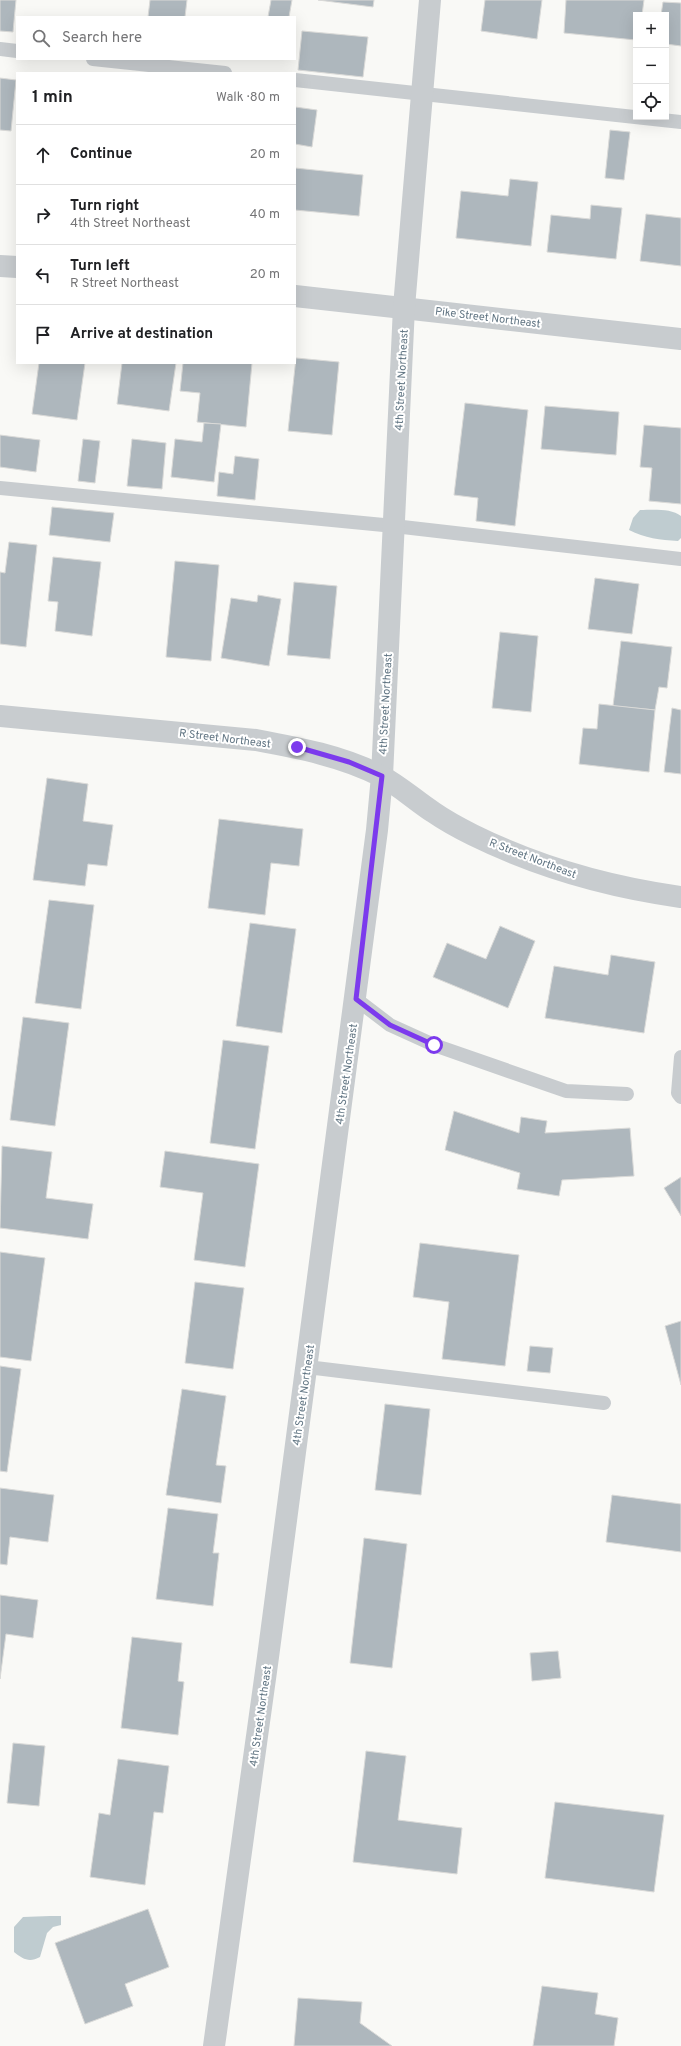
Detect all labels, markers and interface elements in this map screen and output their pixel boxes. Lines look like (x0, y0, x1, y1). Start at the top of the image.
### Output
map controls (633, 12, 669, 120)
button: + (633, 12, 669, 48)
search box (16, 16, 296, 60)
icon: search (30, 27, 52, 49)
text: Search here (62, 29, 142, 48)
button: − (633, 48, 669, 84)
button: locate (633, 84, 669, 120)
text: 1 min (32, 87, 73, 109)
text: Walk · 80 m (216, 90, 280, 106)
icon: ahead (32, 144, 54, 166)
text: Continue (70, 145, 132, 164)
text: 20 m (250, 147, 280, 163)
text: Turn right (70, 197, 139, 216)
icon: right (32, 204, 54, 226)
text: 40 m (250, 207, 280, 223)
text: 4th Street Northeast (70, 216, 190, 232)
text: Turn left (70, 257, 130, 276)
icon: left (32, 264, 54, 286)
text: 20 m (250, 267, 280, 283)
text: R Street Northeast (70, 276, 179, 292)
street label: Pike Street Northeast (434, 305, 541, 331)
icon: arrive (32, 324, 54, 346)
text: Arrive at destination (70, 325, 213, 344)
street label: 4th Street Northeast (392, 329, 412, 431)
street label: 4th Street Northeast (376, 653, 396, 755)
street label: R Street Northeast (178, 726, 272, 752)
route end (288, 738, 306, 756)
street label: R Street Northeast (487, 836, 578, 882)
street label: 4th Street Northeast (333, 1023, 361, 1126)
route start (425, 1036, 443, 1054)
street label: 4th Street Northeast (290, 1344, 318, 1447)
street label: 4th Street Northeast (247, 1665, 275, 1768)

